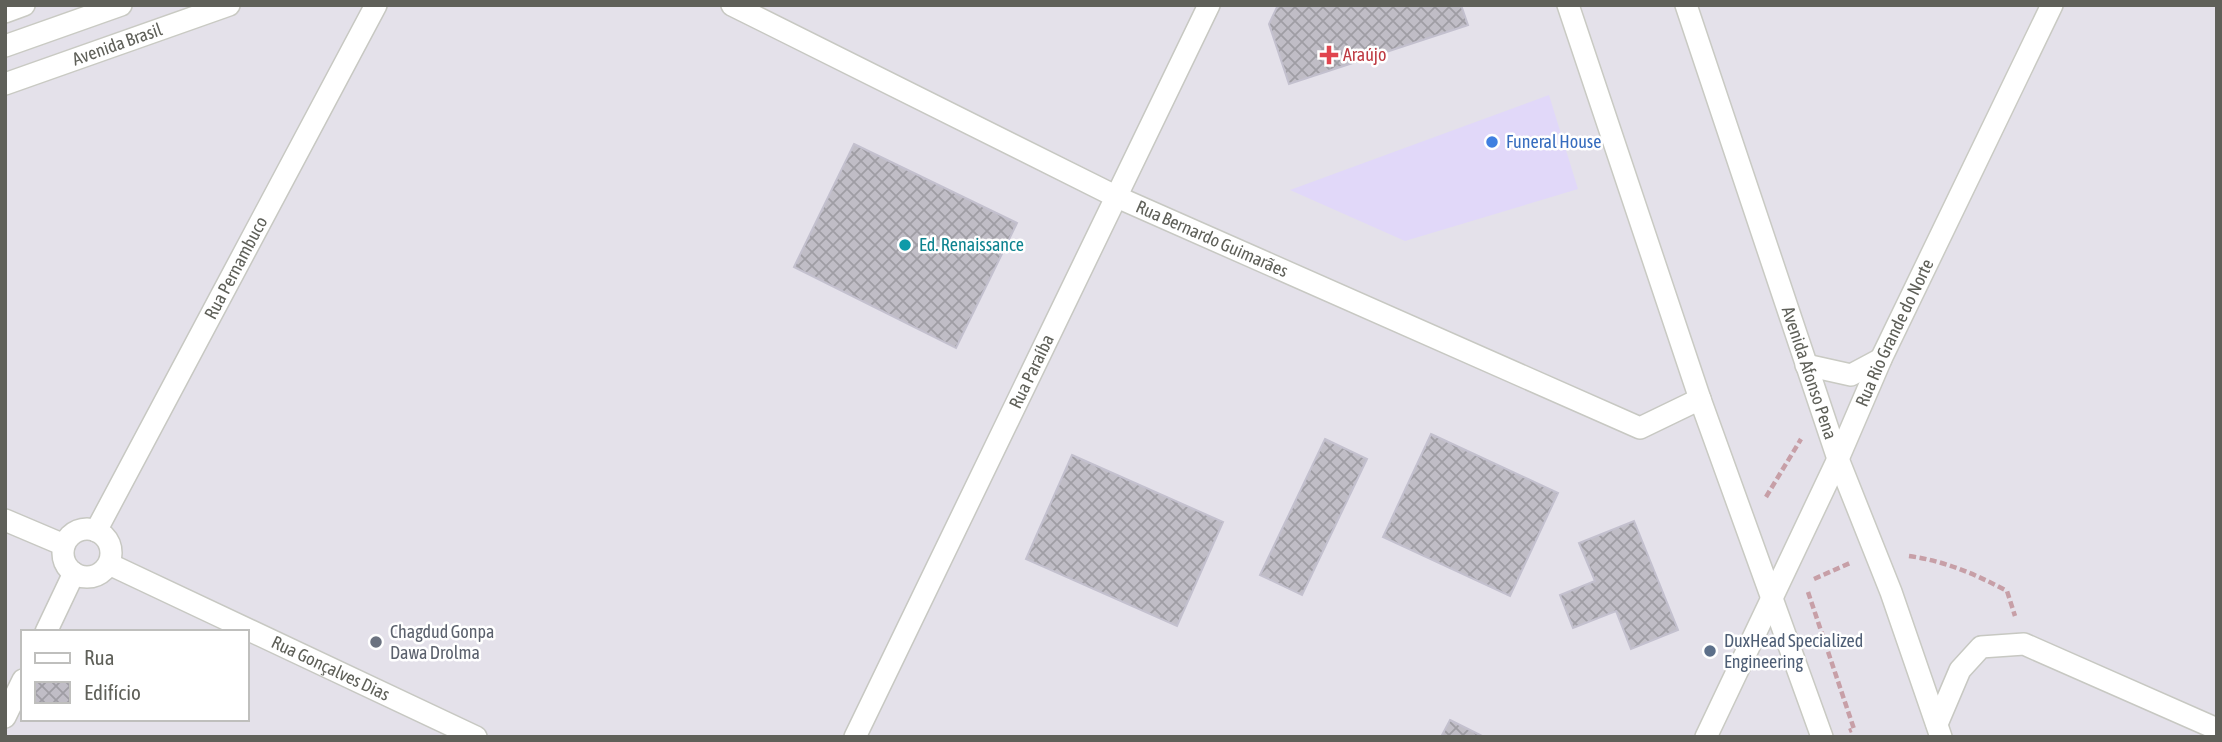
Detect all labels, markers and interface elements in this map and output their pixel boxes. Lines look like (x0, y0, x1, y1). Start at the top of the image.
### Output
street label: Avenida Brasil (69, 18, 165, 69)
place label: Araújo (1343, 44, 1386, 65)
marker: Araújo (1321, 47, 1337, 63)
place label: Funeral House (1506, 131, 1601, 152)
marker: Funeral House (1484, 134, 1500, 150)
street label: Rua Bernardo Guimarães (1133, 196, 1291, 281)
street label: Rua Pernambuco (200, 213, 271, 323)
place label: Ed. Renaissance (919, 234, 1024, 255)
marker: Ed. Renaissance (897, 237, 913, 253)
street label: Rua Rio Grande do Norte (1851, 256, 1938, 410)
street label: Avenida Afonso Pena (1778, 304, 1842, 442)
street label: Rua Paraíba (1004, 331, 1058, 412)
place label: Chagdud Gonpa Dawa Drolma (390, 621, 494, 663)
legend (21, 630, 248, 721)
place label: DuxHead Specialized Engineering (1724, 630, 1863, 672)
street label: Rua Gonçalves Dias (268, 631, 393, 705)
marker: Chagdud Gonpa Dawa Drolma (368, 634, 384, 650)
marker: DuxHead Specialized Engineering (1702, 643, 1718, 659)
text: Rua (84, 645, 114, 669)
text: Edifício (84, 680, 141, 704)

